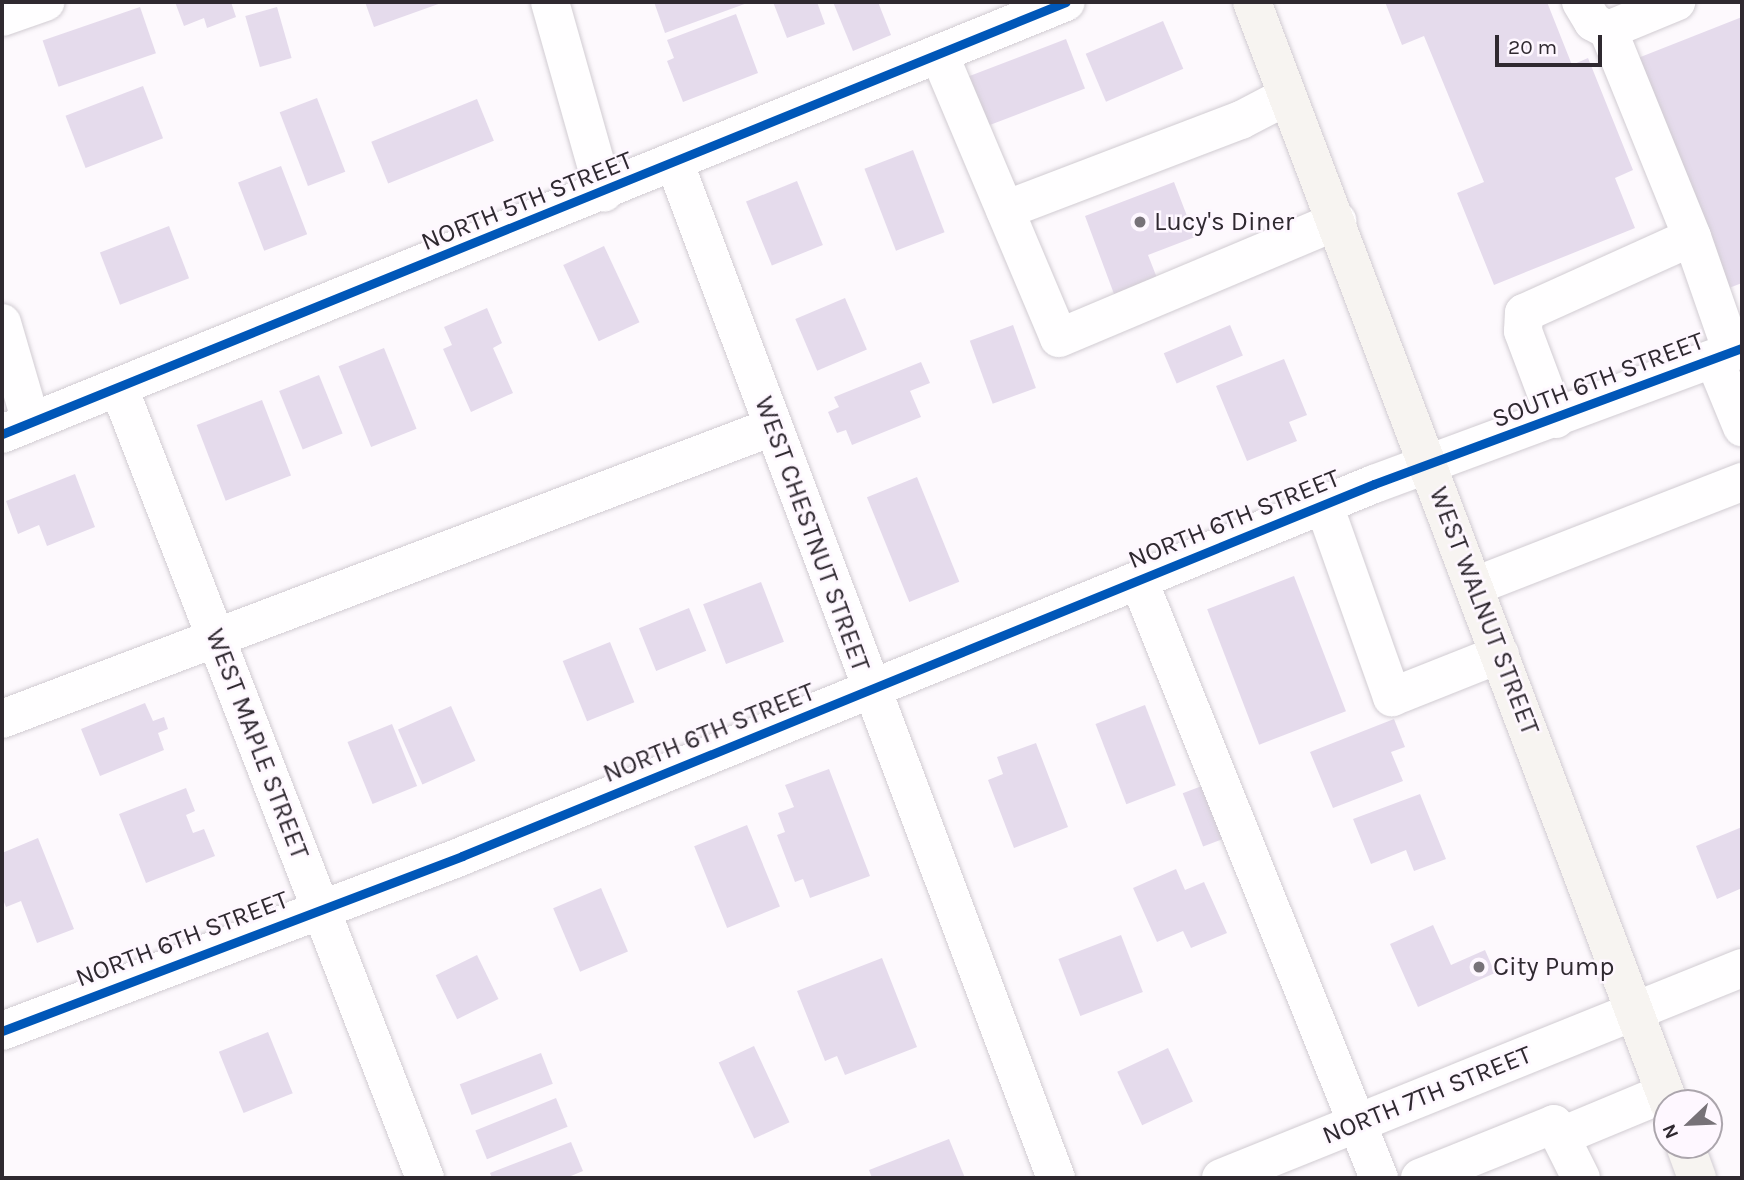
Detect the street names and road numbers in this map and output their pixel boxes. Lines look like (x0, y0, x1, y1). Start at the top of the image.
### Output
street label: NORTH 5TH STREET (417, 144, 637, 258)
street label: SOUTH 6TH STREET (1488, 325, 1708, 435)
street label: WEST CHESTNUT STREET (748, 392, 876, 676)
street label: NORTH 6TH STREET (1124, 462, 1344, 576)
street label: WEST WALNUT STREET (1422, 483, 1546, 739)
street label: WEST MAPLE STREET (199, 625, 315, 863)
street label: NORTH 6TH STREET (599, 676, 819, 790)
street label: NORTH 6TH STREET (71, 884, 293, 994)
street label: NORTH 7TH STREET (1318, 1039, 1536, 1151)

